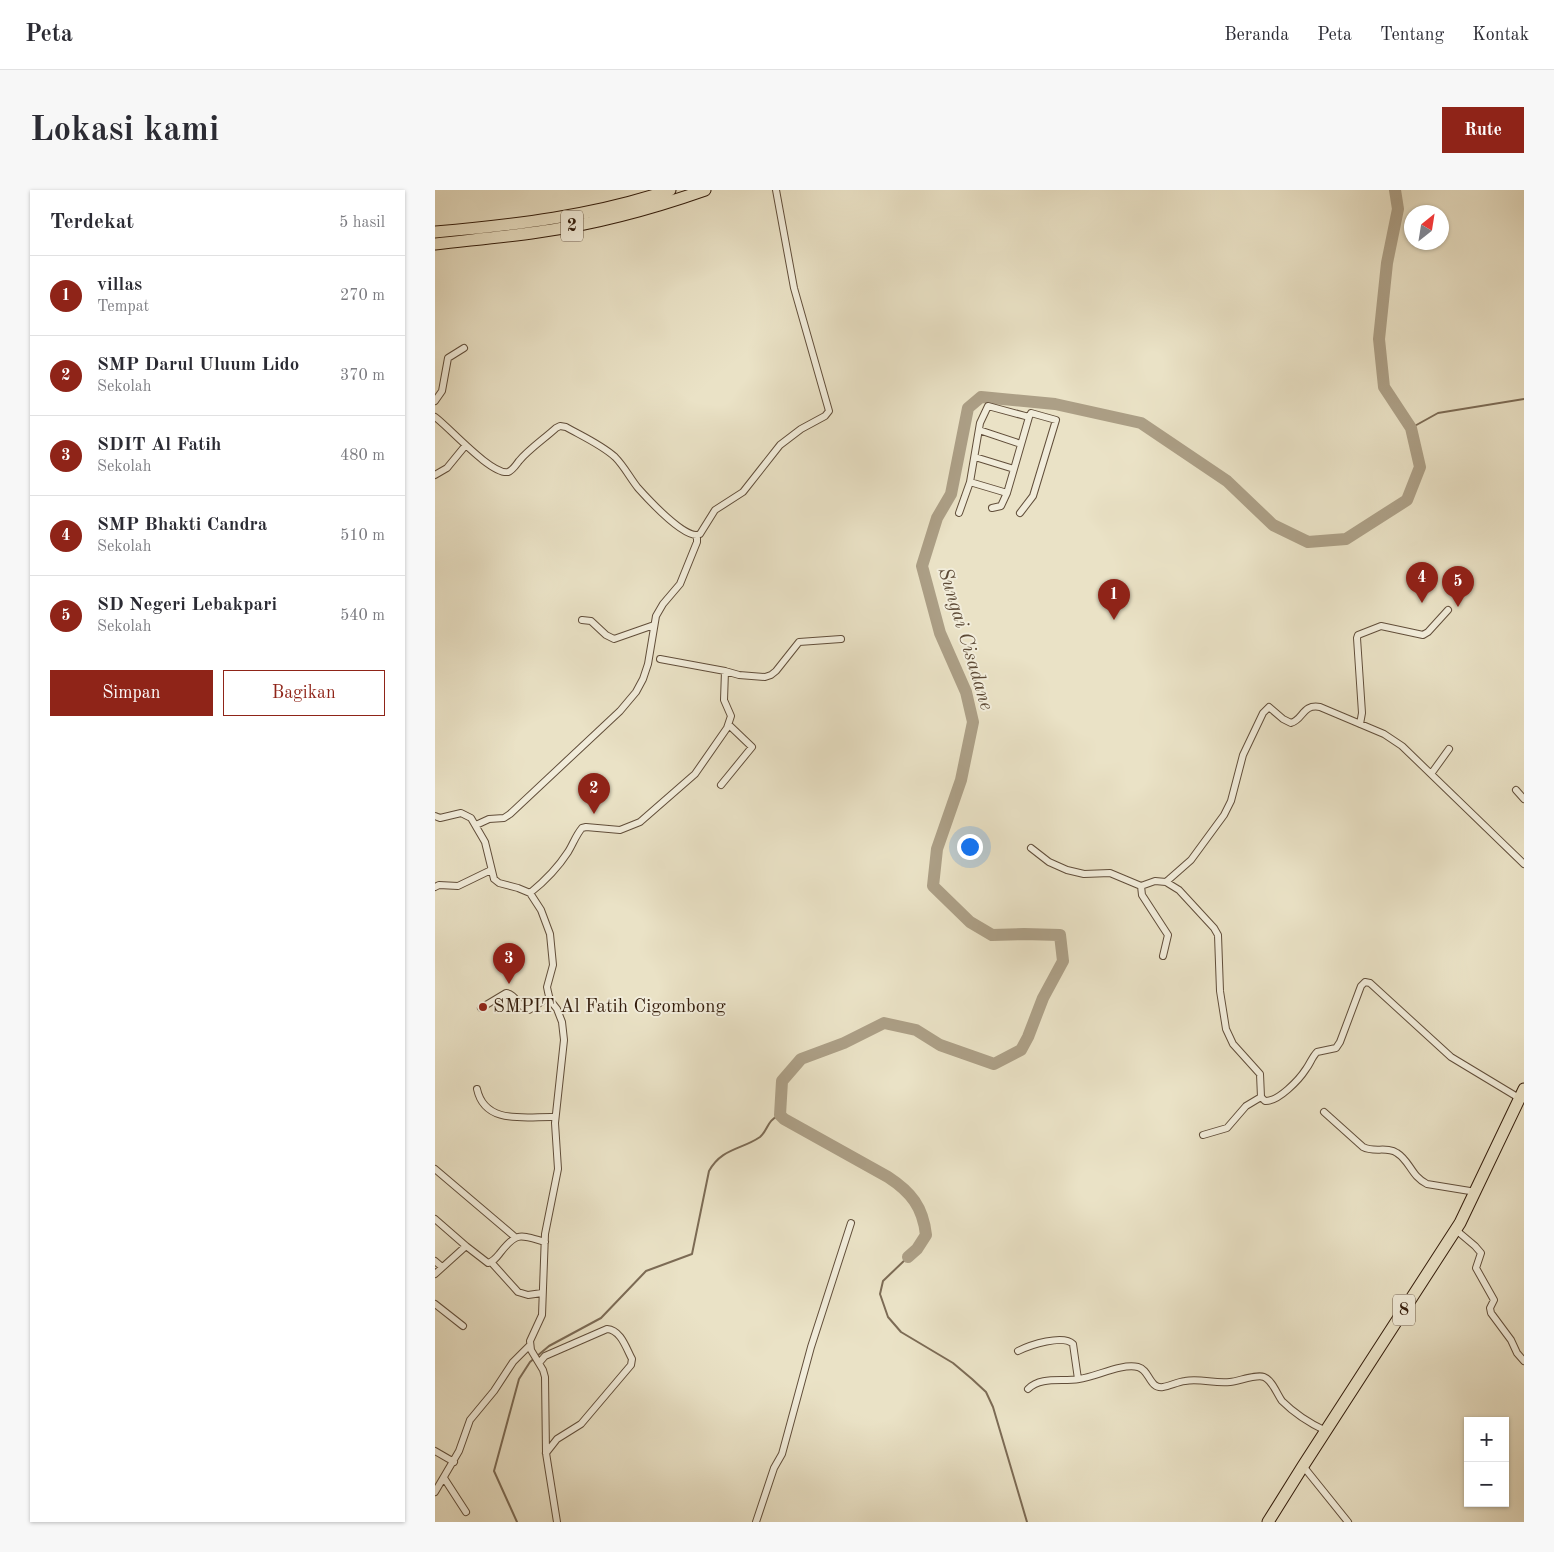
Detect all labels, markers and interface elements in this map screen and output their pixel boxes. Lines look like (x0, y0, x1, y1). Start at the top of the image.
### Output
text: Peta (25, 23, 73, 47)
text: Beranda (1224, 26, 1289, 44)
text: Peta (1317, 26, 1352, 44)
text: Tentang (1380, 26, 1444, 44)
text: Kontak (1472, 26, 1529, 44)
button: Rute (1442, 107, 1524, 153)
text: Lokasi kami (30, 113, 219, 148)
north arrow (1404, 205, 1449, 250)
road number: 2 (561, 210, 583, 242)
text: Terdekat (50, 212, 134, 233)
text: 5 hasil (339, 215, 385, 231)
text: villas (97, 276, 142, 295)
text: 1 (61, 288, 71, 304)
text: 270 m (340, 288, 385, 304)
text: Tempat (97, 299, 149, 315)
text: SMP Darul Uluum Lido (97, 356, 299, 375)
text: 2 (61, 368, 71, 384)
text: 370 m (340, 368, 385, 384)
text: Sekolah (97, 379, 151, 395)
text: SDIT Al Fatih (97, 436, 221, 455)
text: 3 (61, 448, 71, 464)
text: 480 m (340, 448, 385, 464)
text: Sekolah (97, 459, 151, 475)
text: SMP Bhakti Candra (97, 516, 268, 535)
text: 4 (61, 528, 71, 544)
text: 510 m (340, 528, 385, 544)
text: Sekolah (97, 539, 151, 555)
pin: 4 (1406, 562, 1438, 603)
water label: Sungai Cisadane (934, 565, 996, 713)
pin: 5 (1442, 566, 1474, 607)
pin: 1 (1098, 579, 1130, 620)
text: SD Negeri Lebakpari (97, 596, 277, 615)
text: 5 (61, 608, 71, 624)
text: 540 m (340, 608, 385, 624)
text: Sekolah (97, 619, 151, 635)
button: Simpan (50, 670, 213, 716)
button: Bagikan (223, 670, 385, 716)
pin: 2 (578, 773, 610, 814)
your location (957, 834, 983, 860)
pin: 3 (493, 943, 525, 984)
place label: SMPIT Al Fatih Cigombong (493, 998, 726, 1017)
marker: SMPIT Al Fatih Cigombong (477, 1001, 489, 1013)
road number: 8 (1393, 1294, 1415, 1326)
map controls (1464, 1417, 1509, 1507)
button: + (1464, 1417, 1509, 1462)
button: − (1464, 1462, 1509, 1507)

